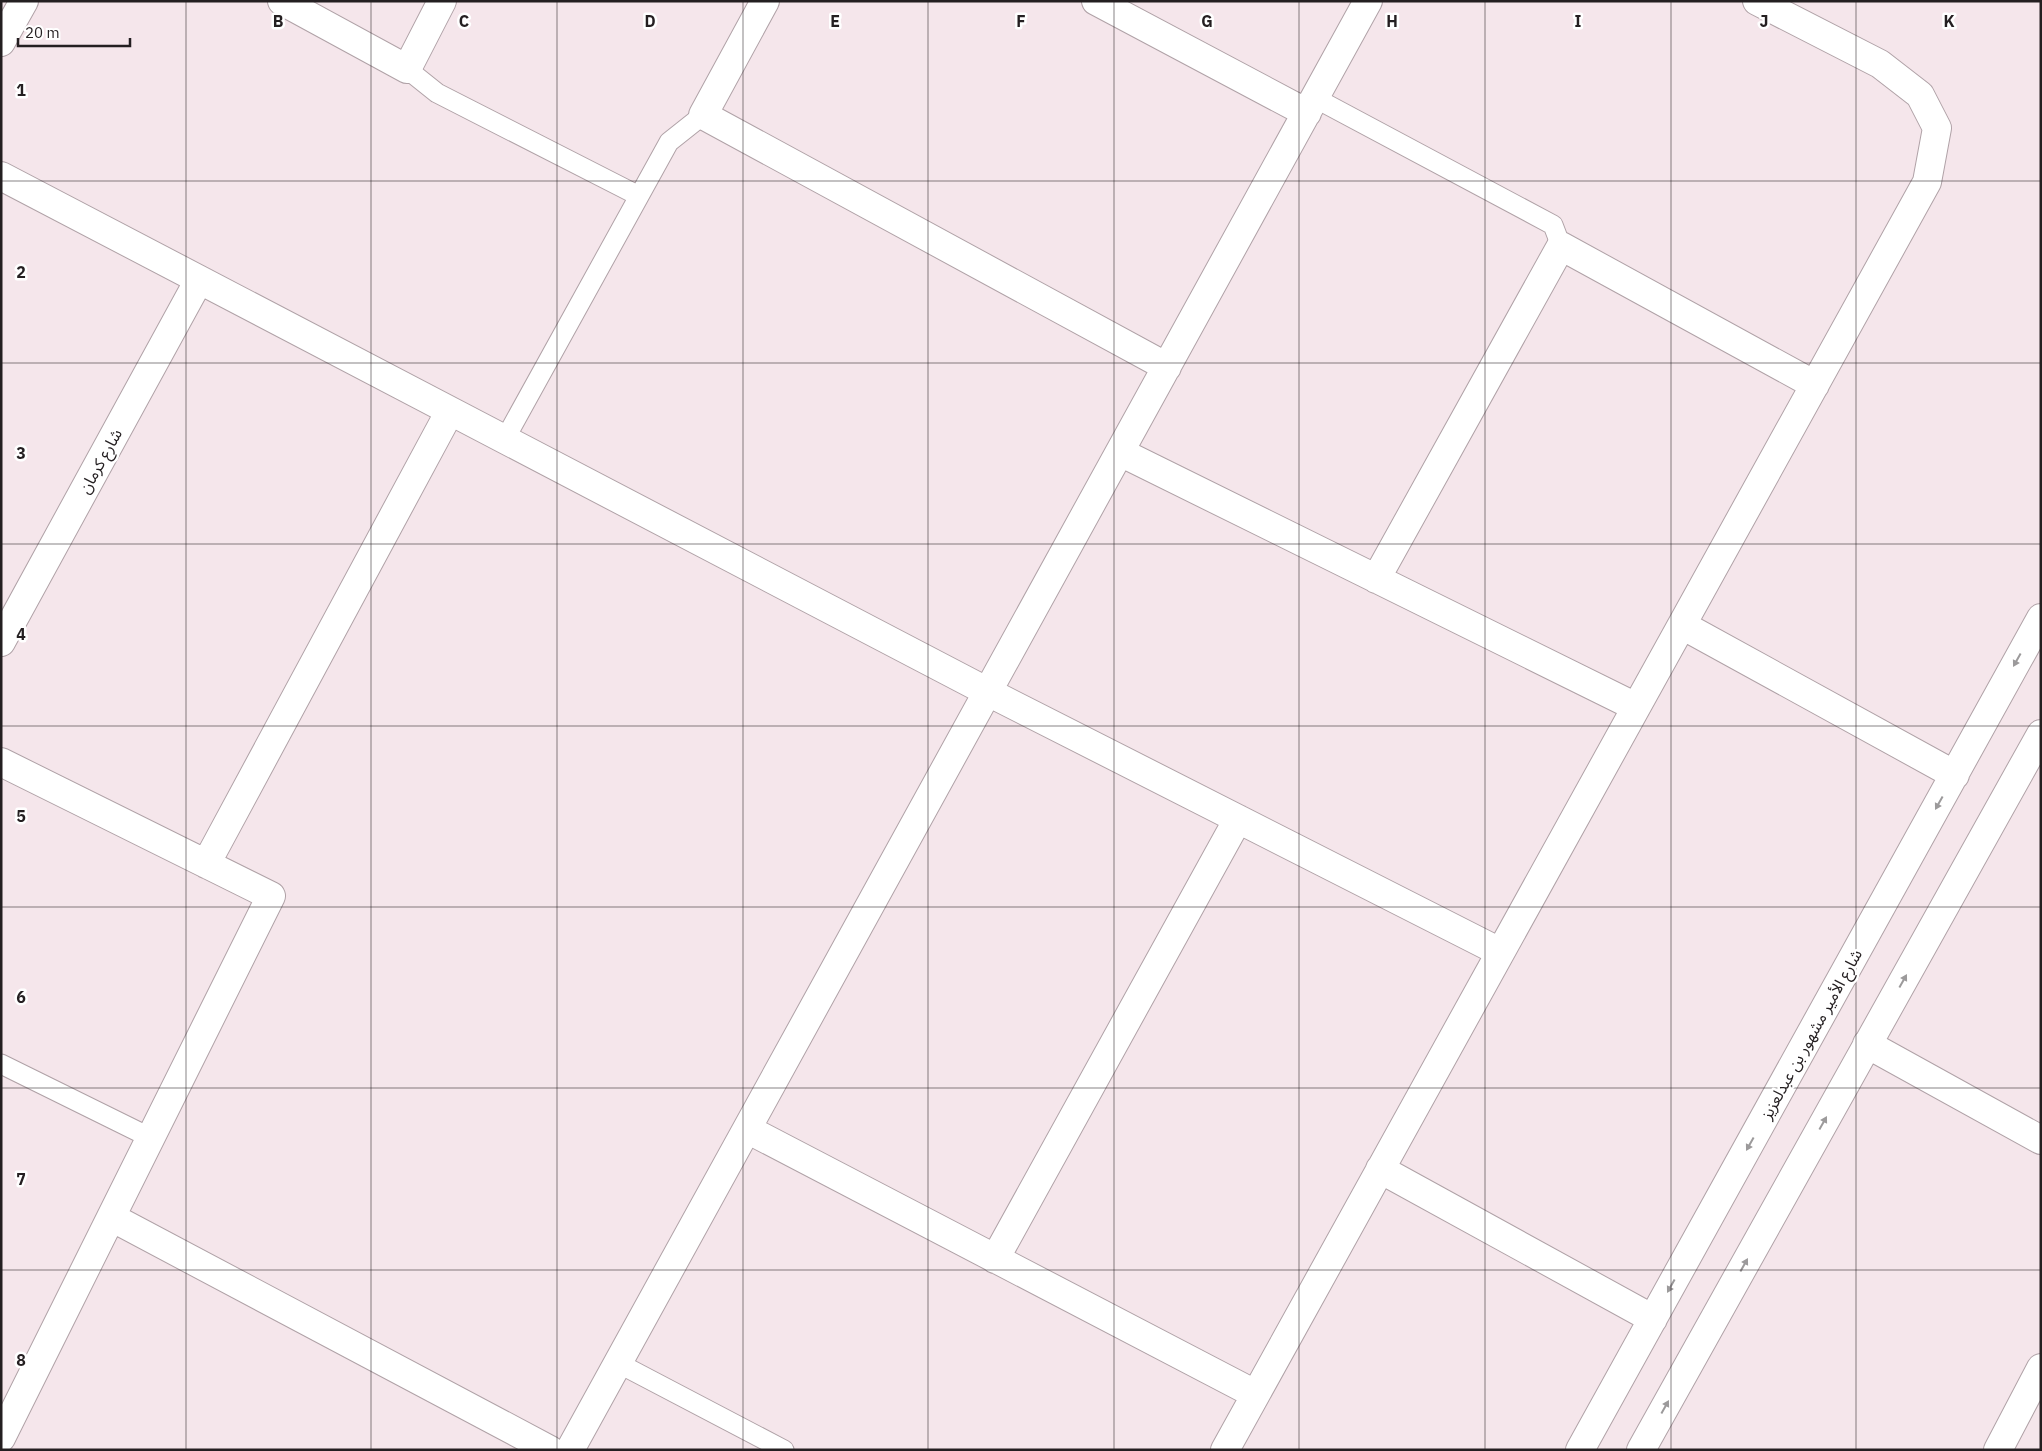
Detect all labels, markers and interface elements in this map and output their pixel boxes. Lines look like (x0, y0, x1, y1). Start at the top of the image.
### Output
text: B (273, 11, 284, 31)
text: C (459, 11, 469, 31)
text: D (644, 11, 656, 31)
text: E (830, 11, 840, 31)
text: F (1016, 11, 1026, 31)
text: G (1201, 11, 1213, 31)
text: H (1386, 11, 1398, 31)
text: I (1575, 11, 1582, 31)
text: J (1760, 11, 1768, 31)
text: K (1943, 11, 1955, 31)
scale bar (18, 15, 130, 47)
text: 20 m (25, 23, 60, 42)
text: 1 (16, 80, 26, 100)
text: 2 (16, 262, 26, 282)
street label: شارع كرمان (74, 425, 129, 498)
text: 3 (16, 443, 26, 463)
text: 4 (16, 624, 26, 644)
one-way arrow (2013, 654, 2022, 667)
one-way arrow (1935, 796, 1944, 810)
text: 5 (16, 806, 26, 826)
street label: شارع الأمير مشهور بن عبدلعزيز (1755, 946, 1869, 1125)
one-way arrow (1898, 975, 1907, 988)
text: 6 (16, 987, 26, 1007)
one-way arrow (1819, 1117, 1828, 1130)
one-way arrow (1746, 1136, 1754, 1151)
text: 7 (16, 1169, 26, 1189)
one-way arrow (1740, 1258, 1748, 1273)
one-way arrow (1667, 1278, 1675, 1293)
text: 8 (16, 1350, 26, 1370)
one-way arrow (1661, 1400, 1669, 1415)

